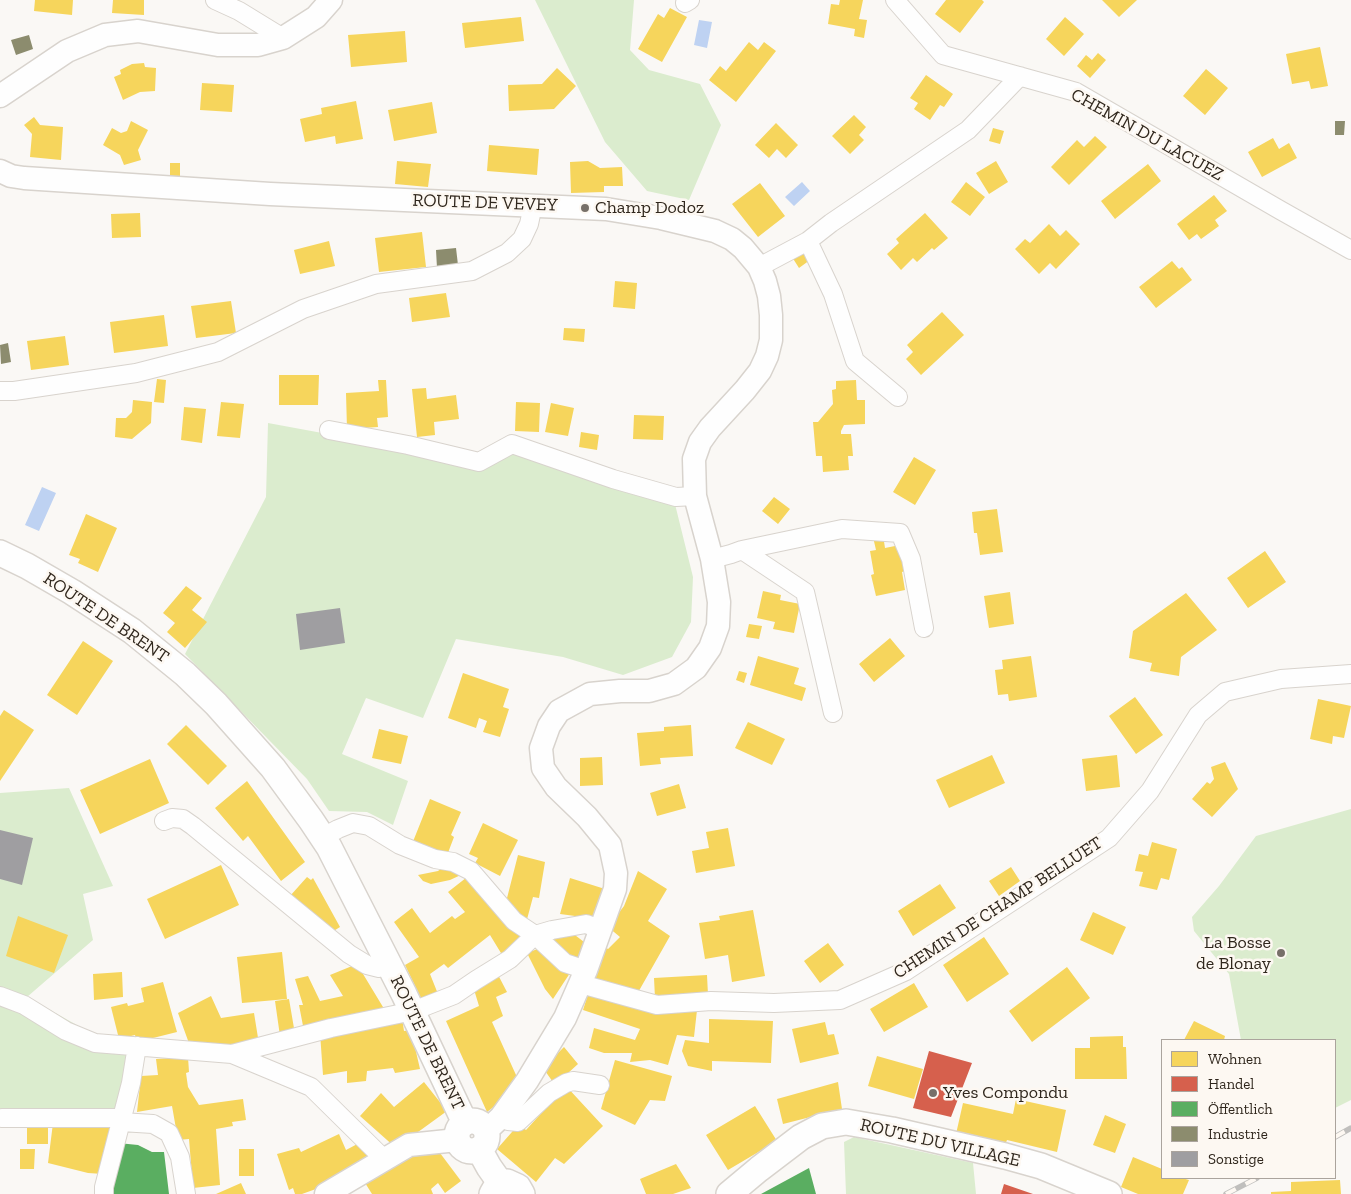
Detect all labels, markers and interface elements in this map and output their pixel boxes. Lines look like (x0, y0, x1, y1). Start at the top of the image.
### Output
street label: CHEMIN DU LACUEZ (1067, 84, 1227, 186)
street label: ROUTE DE VEVEY (412, 190, 558, 216)
place label: Champ Dodoz (595, 197, 704, 219)
marker: Champ Dodoz (579, 202, 591, 214)
street label: ROUTE DE BRENT (39, 568, 173, 668)
street label: CHEMIN DE CHAMP BELLUET (890, 832, 1106, 984)
place label: La Bosse de Blonay (1196, 932, 1271, 974)
marker: La Bosse de Blonay (1275, 947, 1287, 959)
street label: ROUTE DE BRENT (385, 972, 469, 1114)
legend (1161, 1039, 1336, 1179)
text: Wohnen (1208, 1050, 1262, 1068)
text: Handel (1208, 1075, 1254, 1093)
place label: Yves Compondu (943, 1082, 1068, 1104)
marker: Yves Compondu (927, 1087, 939, 1099)
text: Öffentlich (1208, 1100, 1273, 1118)
street label: ROUTE DU VILLAGE (858, 1114, 1022, 1172)
text: Industrie (1208, 1125, 1268, 1143)
text: Sonstige (1208, 1150, 1264, 1168)

